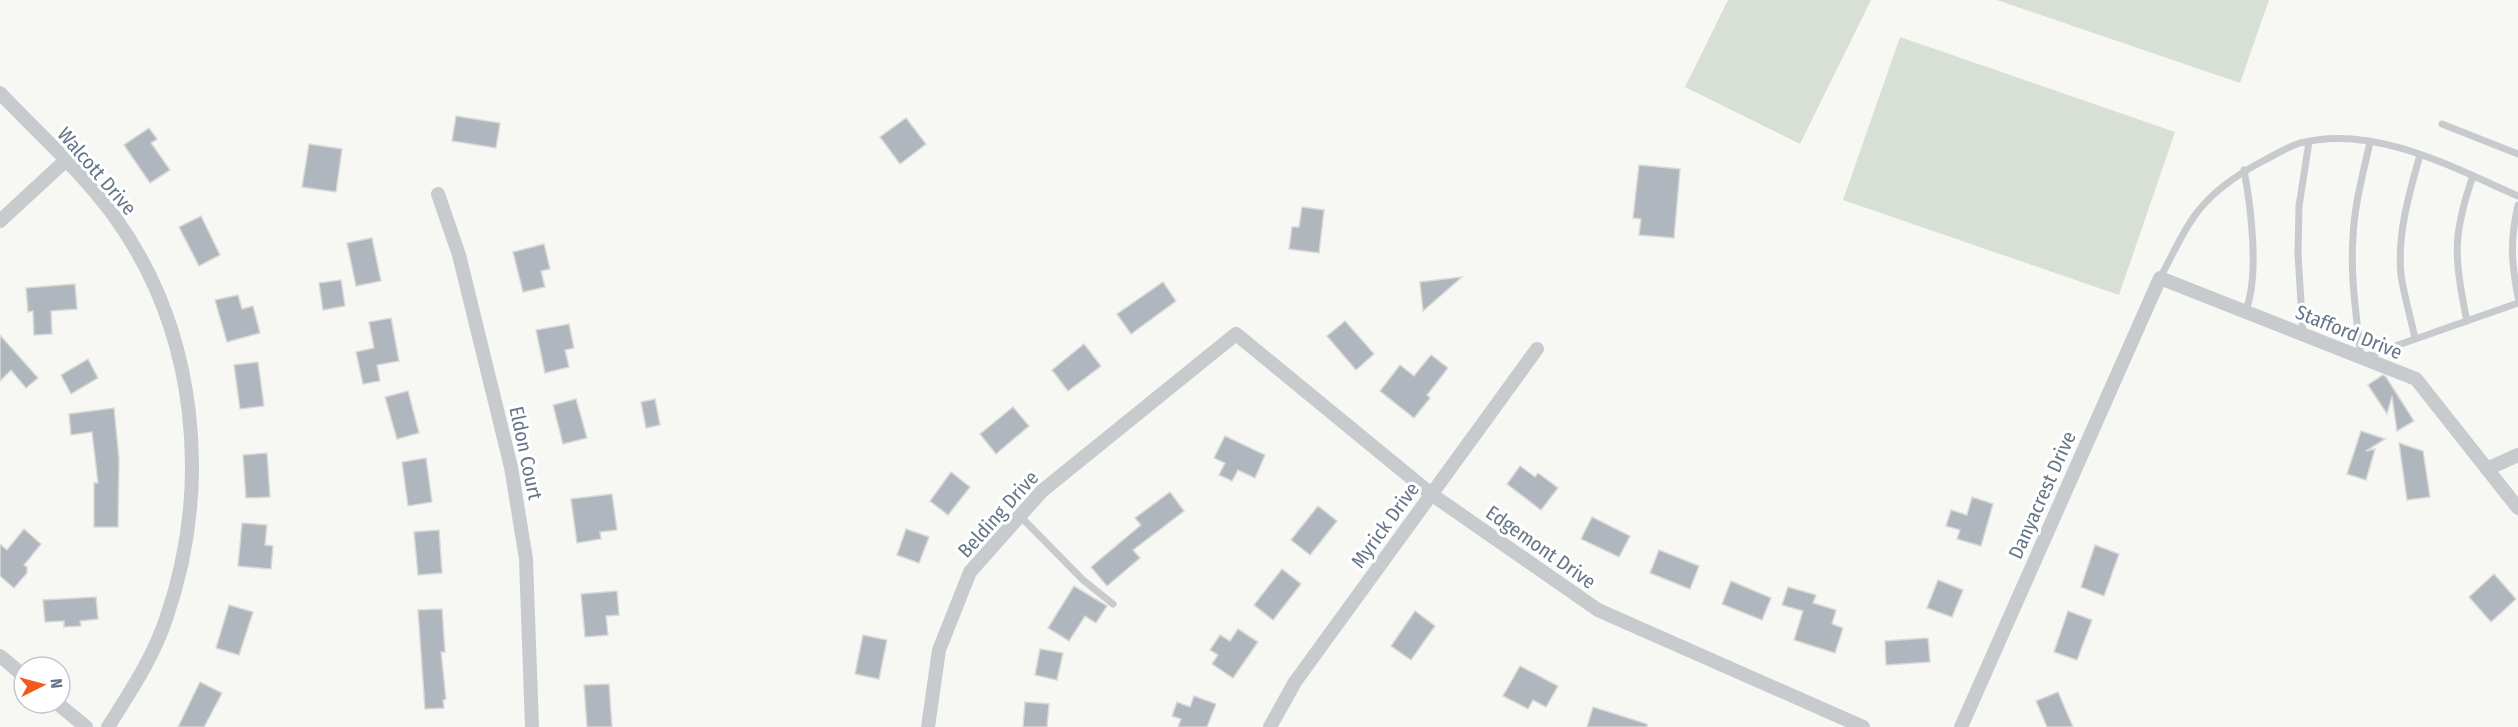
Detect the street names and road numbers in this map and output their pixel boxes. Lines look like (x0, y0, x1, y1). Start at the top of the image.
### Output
street label: Walcott Drive (53, 122, 141, 220)
street label: Stafford Drive (2292, 300, 2406, 364)
street label: Eldon Court (504, 404, 548, 502)
street label: Danyacrest Drive (2003, 428, 2081, 562)
street label: Belding Drive (953, 466, 1043, 562)
street label: Myrick Drive (1346, 477, 1424, 573)
street label: Edgemont Drive (1481, 500, 1601, 594)

